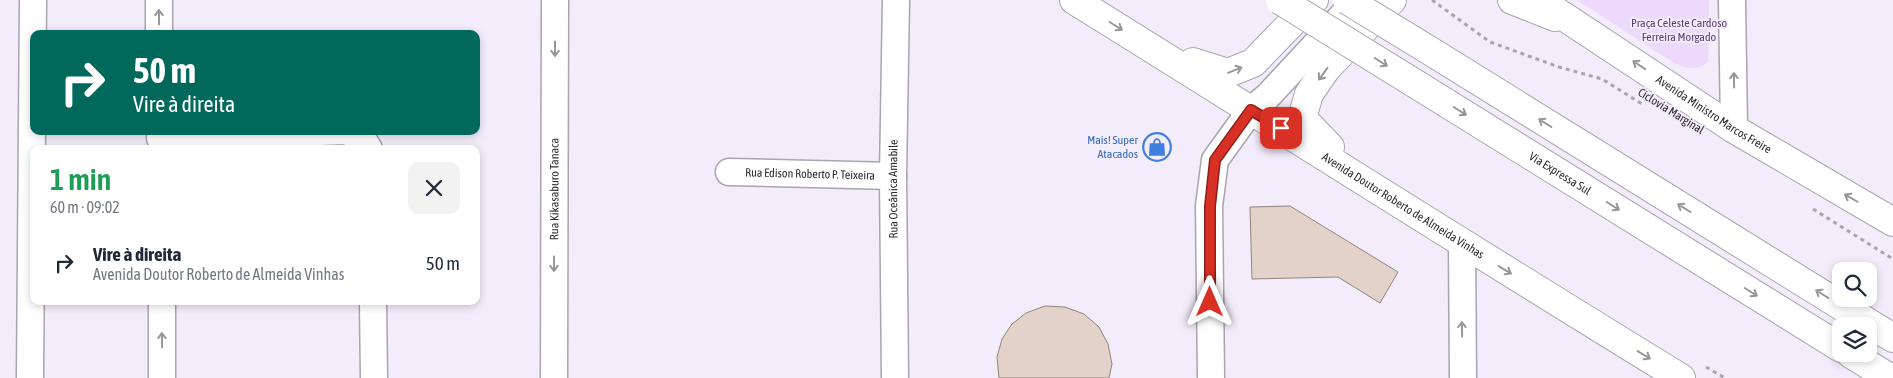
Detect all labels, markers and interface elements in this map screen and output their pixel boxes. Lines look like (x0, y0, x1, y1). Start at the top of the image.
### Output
one-way arrow (154, 9, 164, 26)
park label: Praça Celeste Cardoso Ferreira Morgado (1631, 16, 1727, 44)
one-way arrow (1108, 21, 1122, 31)
one-way arrow (550, 40, 560, 56)
icon: right (50, 50, 115, 115)
text: 50 m (133, 50, 196, 90)
one-way arrow (1373, 58, 1387, 68)
one-way arrow (1632, 60, 1646, 70)
one-way arrow (1227, 65, 1242, 74)
one-way arrow (1318, 67, 1328, 81)
street label: Avenida Ministro Marcos Freire (1653, 72, 1774, 156)
one-way arrow (1729, 73, 1738, 89)
street label: Ciclovia Marginal (1635, 85, 1707, 137)
text: Vire à direita (133, 91, 235, 117)
one-way arrow (1453, 106, 1467, 117)
pin (1260, 107, 1302, 149)
icon: arrive (1267, 114, 1295, 142)
one-way arrow (1539, 117, 1553, 127)
shop icon: Mais! Super Atacados (1142, 132, 1172, 162)
place label: Mais! Super Atacados (1087, 133, 1138, 161)
street label: Rua Kikasaburo Tanaca (547, 138, 562, 240)
street label: Rua Oceânica Amabile (886, 139, 901, 239)
street label: Via Expressa Sul (1526, 149, 1594, 198)
street label: Avenida Doutor Roberto de Almeida Vinhas (1319, 150, 1487, 262)
text: 1 min (50, 162, 111, 196)
button: close (408, 162, 460, 214)
street label: Rua Edison Roberto P. Teixeira (745, 165, 875, 183)
one-way arrow (1844, 192, 1859, 202)
text: 60 m · 09:02 (50, 198, 120, 216)
one-way arrow (1606, 201, 1620, 212)
one-way arrow (1677, 203, 1691, 213)
text: Vire à direita (93, 243, 181, 265)
icon: right (50, 249, 78, 277)
text: 50 m (426, 252, 460, 274)
one-way arrow (549, 255, 559, 271)
map controls (1832, 262, 1877, 362)
button: search (1832, 262, 1877, 307)
text: Avenida Doutor Roberto de Almeida Vinhas (93, 265, 344, 283)
one-way arrow (1498, 266, 1512, 276)
position arrow (1183, 275, 1235, 327)
one-way arrow (1744, 287, 1758, 297)
one-way arrow (1815, 288, 1829, 298)
button: layers (1832, 317, 1877, 362)
one-way arrow (1458, 322, 1467, 338)
one-way arrow (157, 332, 167, 348)
one-way arrow (1636, 351, 1650, 361)

